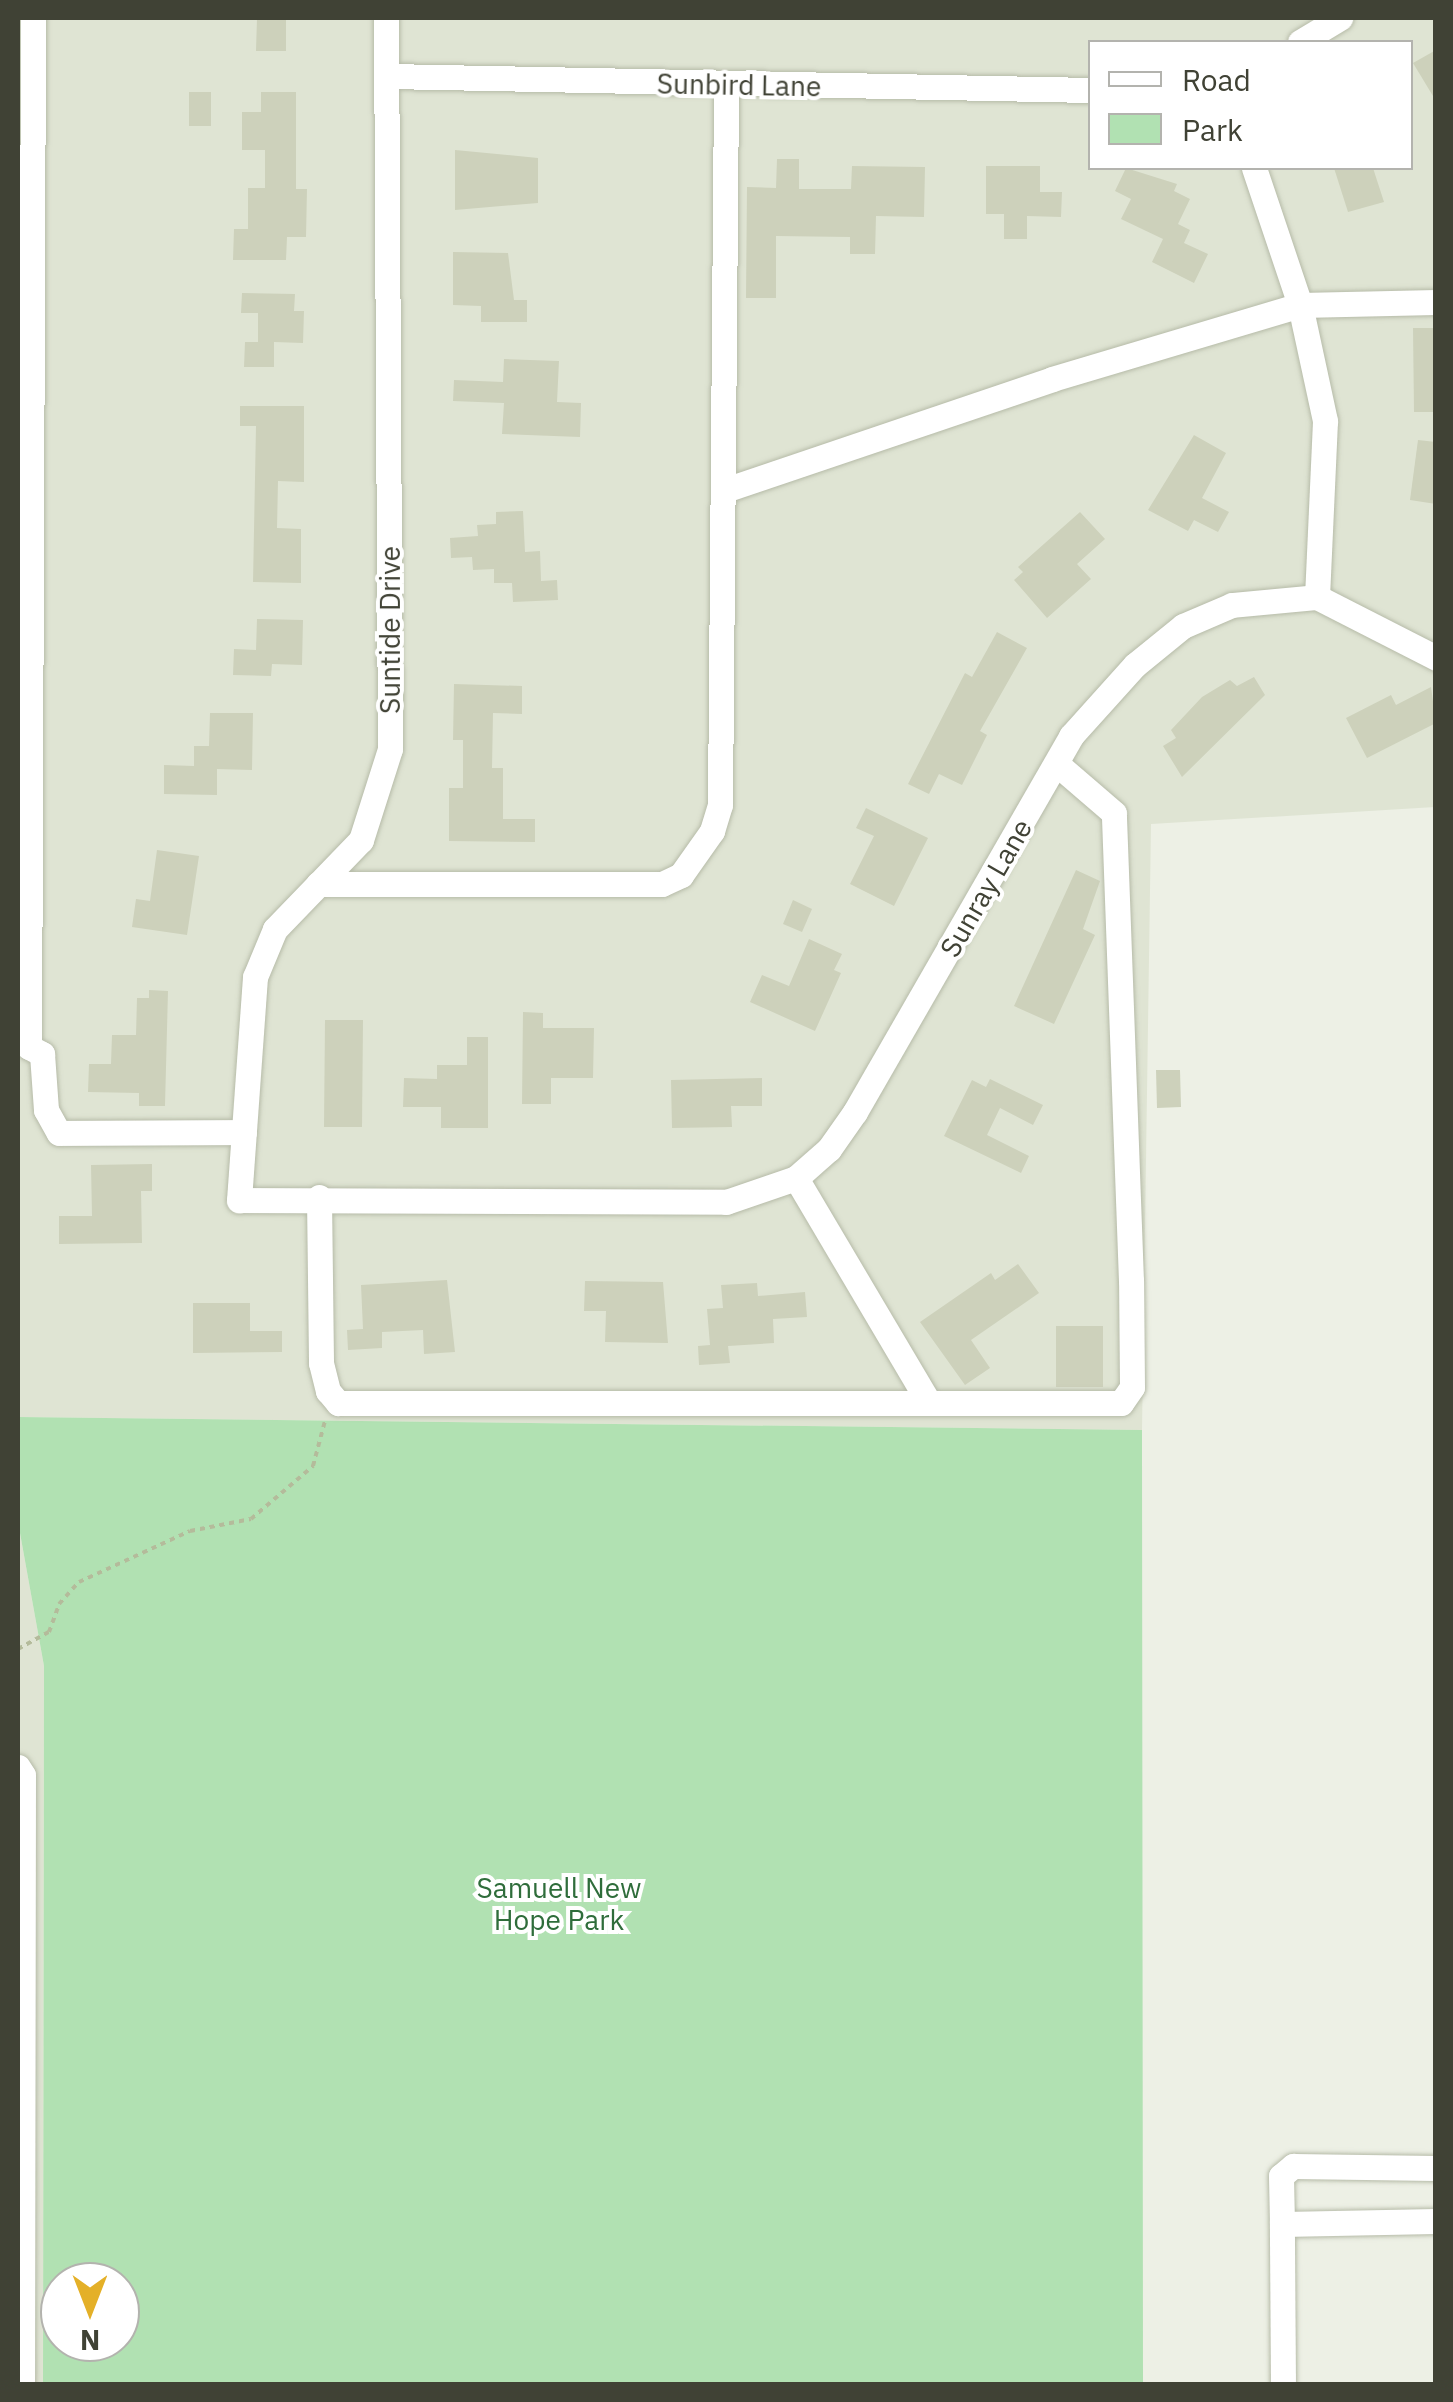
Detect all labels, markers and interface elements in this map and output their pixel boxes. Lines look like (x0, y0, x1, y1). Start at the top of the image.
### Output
legend (1088, 40, 1413, 170)
text: Road (1182, 60, 1251, 99)
street label: Sunbird Lane (656, 67, 822, 103)
text: Park (1182, 110, 1243, 149)
street label: Suntide Drive (373, 546, 407, 714)
street label: Sunray Lane (933, 813, 1039, 963)
park label: Samuell New Hope Park (476, 1871, 642, 1937)
north arrow (40, 2262, 140, 2362)
text: N (80, 2322, 100, 2359)

